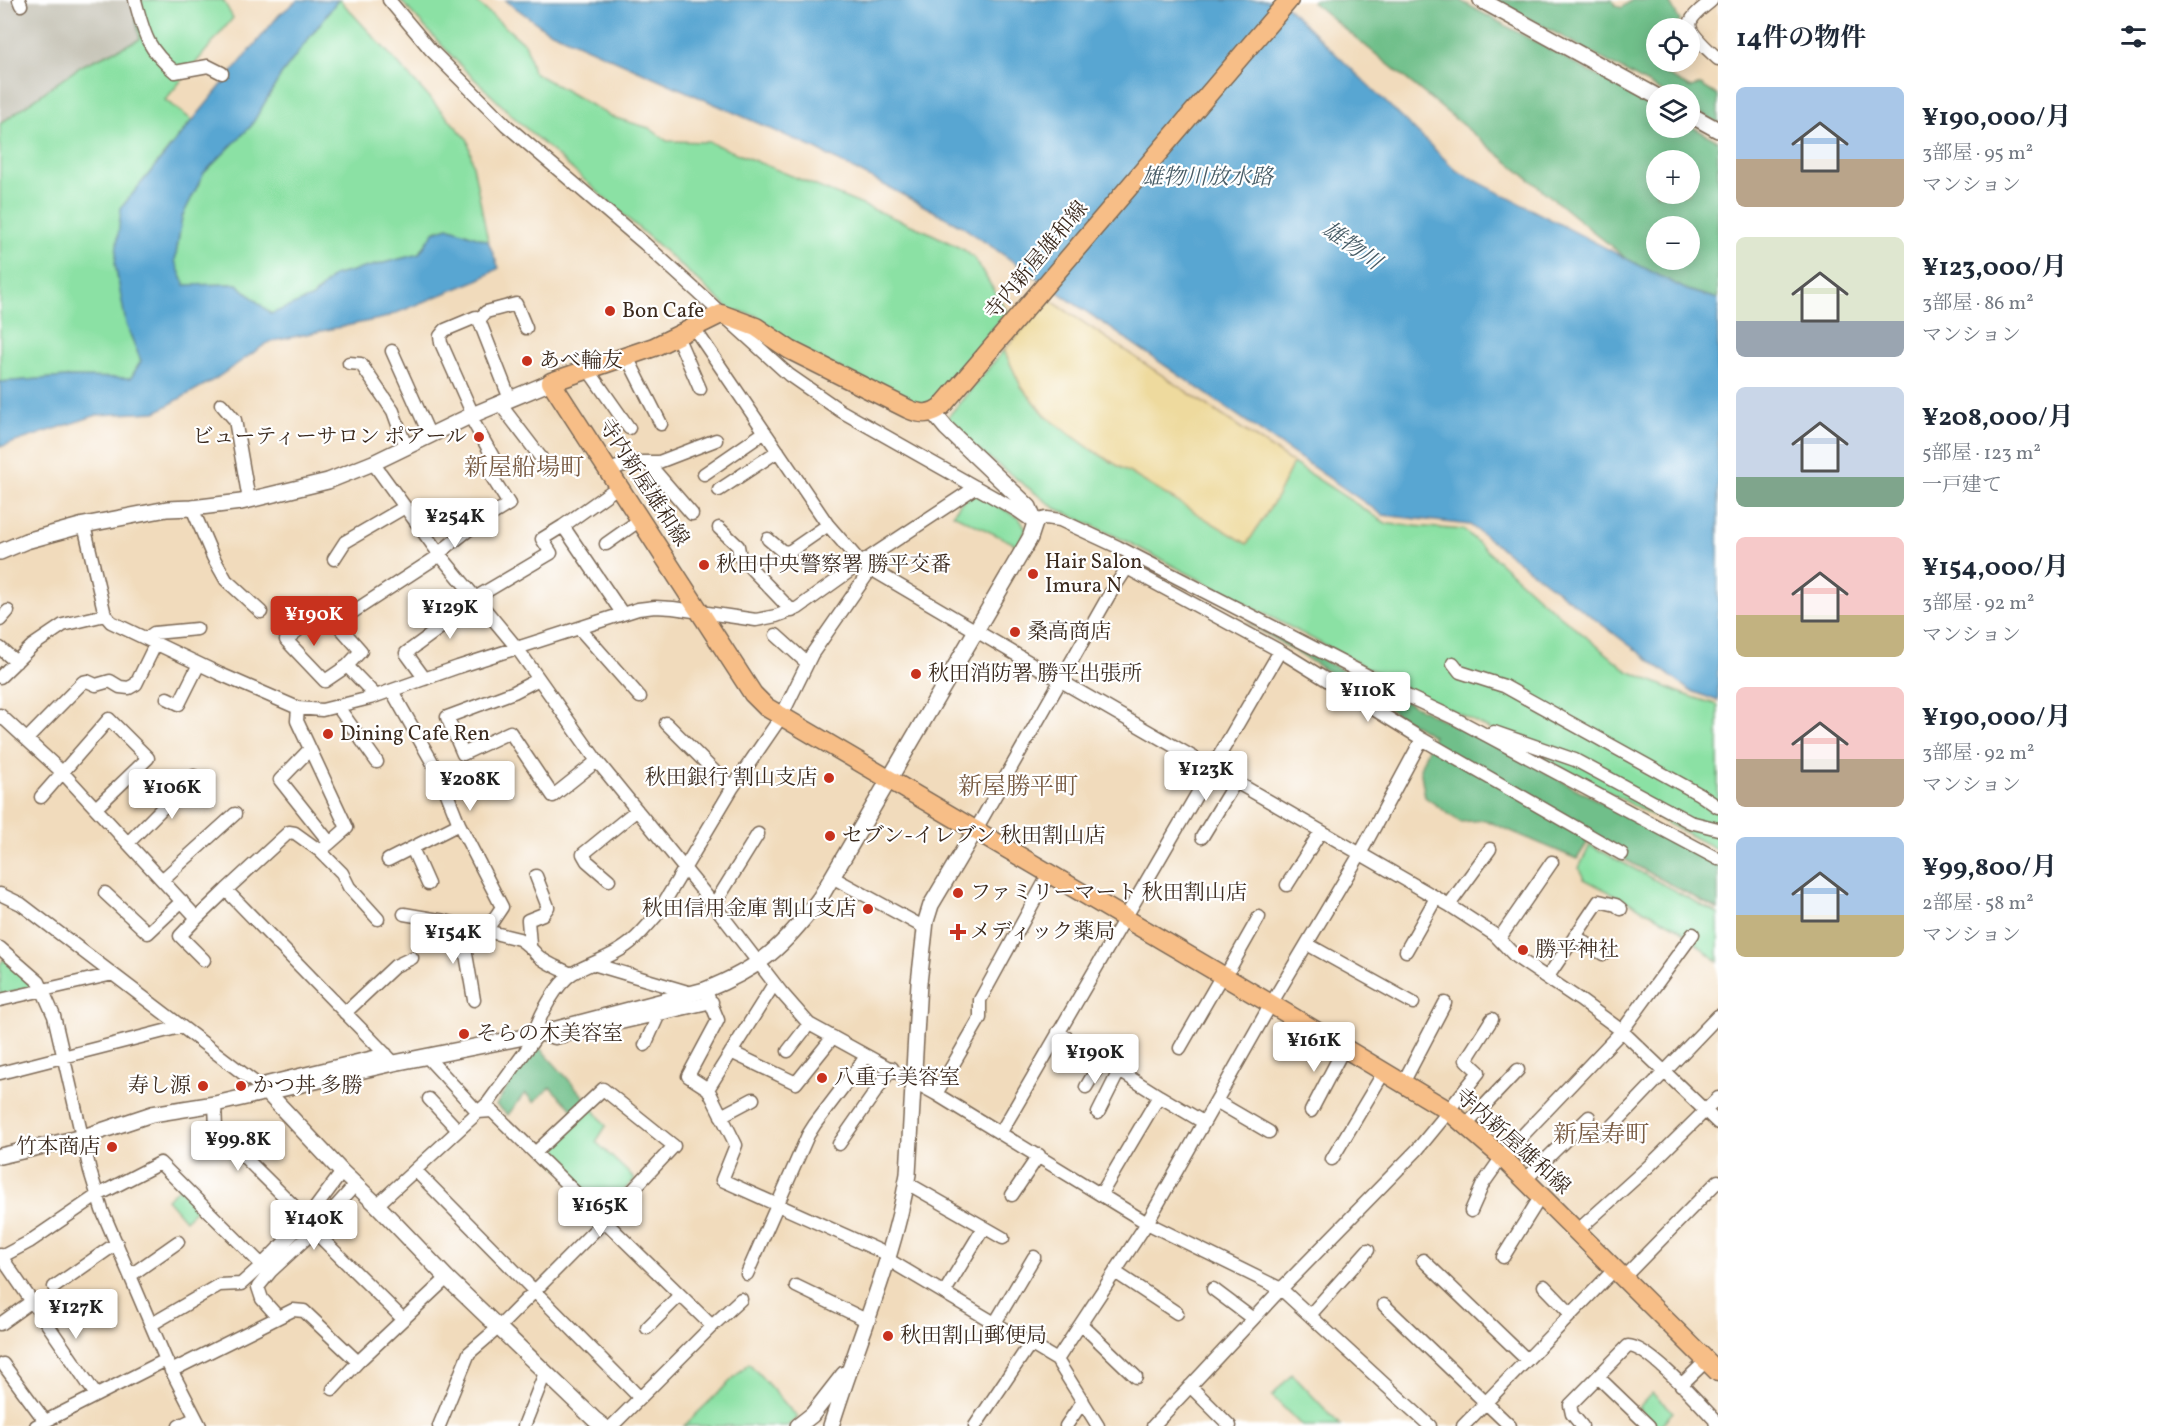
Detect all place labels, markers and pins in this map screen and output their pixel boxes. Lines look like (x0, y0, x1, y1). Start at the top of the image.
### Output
place label: Bon Cafe (622, 297, 704, 326)
marker: Bon Cafe (603, 304, 617, 318)
place label: あべ輪友 (539, 347, 623, 376)
marker: あべ輪友 (520, 354, 534, 368)
place label: ビューティーサロン ポアール (193, 423, 467, 452)
marker: ビューティーサロン ポアール (472, 430, 486, 444)
pin: ¥254K (413, 498, 497, 549)
place label: Hair Salon Imura N (1045, 548, 1143, 601)
place label: 秋田中央警察署 勝平交番 (716, 551, 951, 580)
marker: 秋田中央警察署 勝平交番 (697, 558, 711, 572)
marker: Hair Salon Imura N (1026, 567, 1040, 581)
pin: ¥129K (408, 589, 492, 640)
pin: ¥190K (272, 596, 356, 647)
place label: 桑高商店 (1027, 618, 1111, 647)
marker: 桑高商店 (1008, 625, 1022, 639)
place label: 秋田消防署 勝平出張所 (928, 660, 1142, 689)
marker: 秋田消防署 勝平出張所 (909, 667, 923, 681)
pin: ¥110K (1326, 672, 1410, 723)
place label: Dining Cafe Ren (340, 720, 490, 749)
marker: Dining Cafe Ren (321, 727, 335, 741)
pin: ¥123K (1164, 751, 1248, 802)
pin: ¥208K (428, 761, 512, 812)
place label: 秋田銀行 割山支店 (645, 764, 817, 793)
pin: ¥106K (130, 769, 214, 820)
marker: 秋田銀行 割山支店 (822, 771, 836, 785)
place label: セブン-イレブン 秋田割山店 (842, 822, 1105, 851)
marker: セブン-イレブン 秋田割山店 (823, 829, 837, 843)
place label: ファミリーマート 秋田割山店 (970, 879, 1247, 908)
marker: ファミリーマート 秋田割山店 (951, 886, 965, 900)
place label: 秋田信用金庫 割山支店 (642, 895, 856, 924)
marker: 秋田信用金庫 割山支店 (861, 902, 875, 916)
pin: ¥154K (411, 914, 495, 965)
place label: メディック薬局 (970, 918, 1115, 947)
marker: メディック薬局 (951, 925, 965, 939)
place label: 勝平神社 (1535, 936, 1619, 965)
marker: 勝平神社 (1516, 943, 1530, 957)
place label: そらの木美容室 (476, 1020, 623, 1049)
pin: ¥161K (1272, 1022, 1356, 1073)
marker: そらの木美容室 (457, 1027, 471, 1041)
pin: ¥190K (1053, 1034, 1137, 1085)
place label: 八重子美容室 (834, 1064, 960, 1093)
marker: 八重子美容室 (815, 1071, 829, 1085)
place label: 寿し源 (128, 1072, 191, 1101)
place label: かつ丼 多勝 (253, 1072, 362, 1101)
marker: 寿し源 (196, 1079, 210, 1093)
marker: かつ丼 多勝 (234, 1079, 248, 1093)
pin: ¥99.8K (189, 1121, 287, 1172)
place label: 竹本商店 (16, 1133, 100, 1162)
marker: 竹本商店 (105, 1140, 119, 1154)
pin: ¥165K (558, 1187, 642, 1238)
pin: ¥140K (272, 1200, 356, 1251)
pin: ¥127K (34, 1289, 118, 1340)
place label: 秋田割山郵便局 (900, 1322, 1047, 1351)
marker: 秋田割山郵便局 (881, 1329, 895, 1343)

